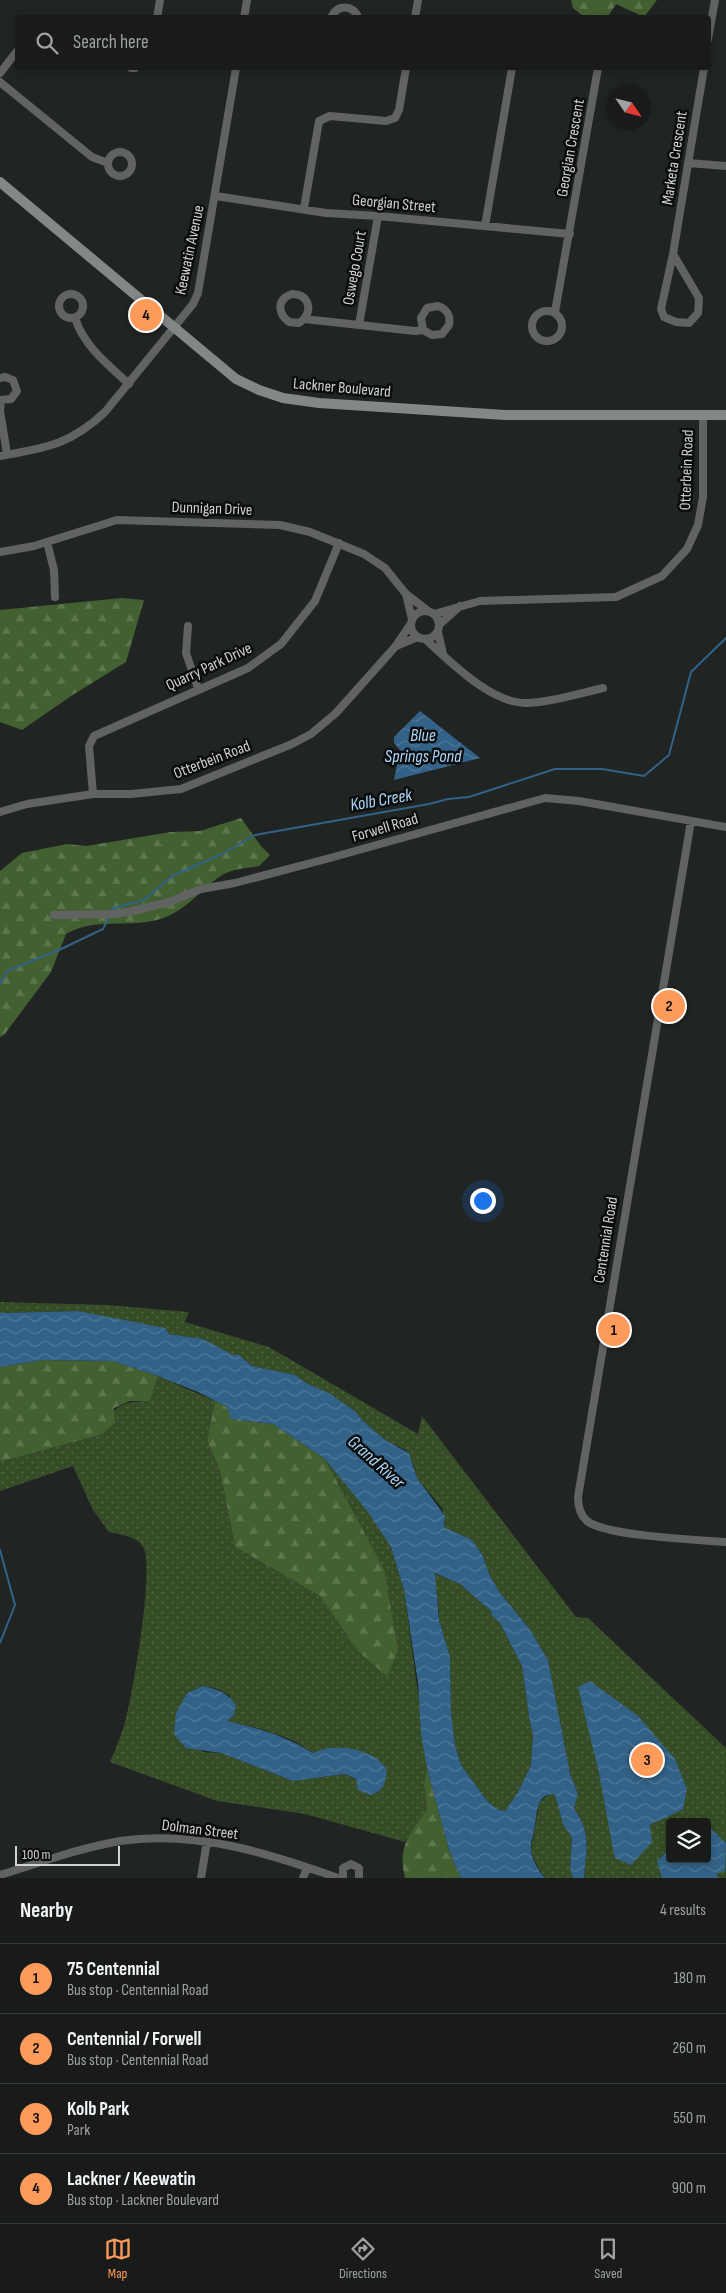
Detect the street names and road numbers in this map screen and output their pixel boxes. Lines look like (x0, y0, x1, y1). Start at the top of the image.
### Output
street label: Georgian Crescent (553, 97, 589, 198)
street label: Marketa Crescent (658, 110, 692, 206)
street label: Georgian Street (351, 191, 437, 217)
street label: Keewatin Avenue (171, 203, 209, 297)
street label: Oswego Court (339, 229, 371, 307)
street label: Lackner Boulevard (292, 374, 392, 402)
street label: Otterbein Road (676, 429, 698, 511)
street label: Dunnigan Drive (171, 498, 253, 520)
street label: Quarry Park Drive (163, 639, 255, 695)
street label: Otterbein Road (171, 737, 253, 783)
street label: Forwell Road (350, 810, 420, 846)
street label: Centennial Road (590, 1195, 622, 1285)
street label: Dolman Street (161, 1816, 240, 1844)

